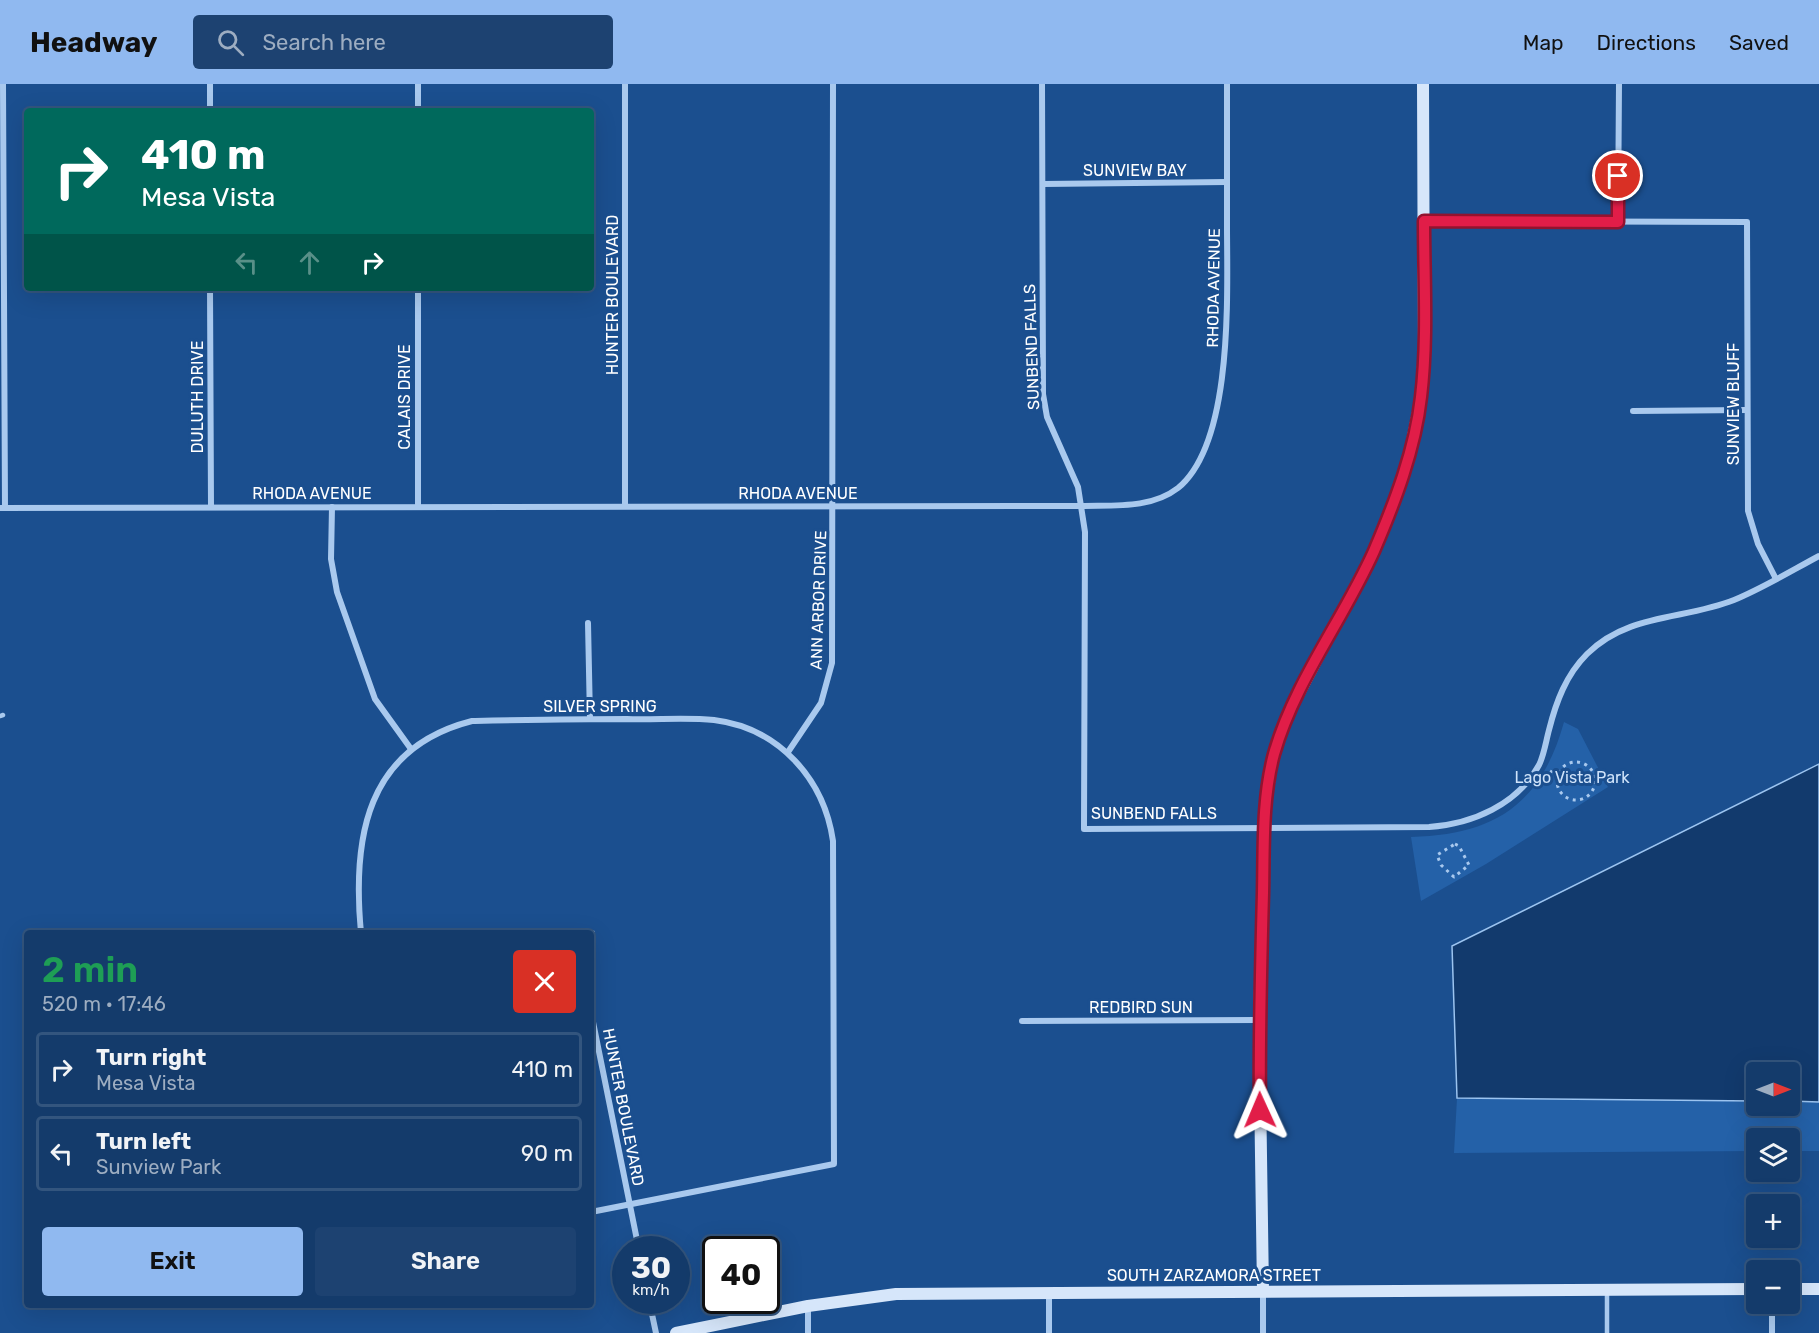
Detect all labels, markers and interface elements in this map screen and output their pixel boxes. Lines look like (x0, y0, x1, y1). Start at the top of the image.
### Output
search box (193, 15, 613, 69)
text: Headway (30, 26, 157, 59)
icon: search (214, 26, 247, 59)
text: Search here (262, 29, 386, 56)
text: Map (1523, 30, 1564, 55)
text: Directions (1597, 30, 1696, 55)
text: Saved (1729, 30, 1789, 55)
text: 410 m (141, 130, 266, 180)
icon: right (42, 132, 120, 210)
pin (1592, 150, 1643, 201)
icon: arrive (1601, 159, 1634, 192)
street label: SUNVIEW BAY (1083, 161, 1187, 180)
text: Mesa Vista (141, 181, 275, 213)
street label: HUNTER BOULEVARD (603, 215, 622, 375)
street label: RHODA AVENUE (1203, 228, 1224, 348)
icon: left (230, 246, 263, 279)
icon: ahead (293, 246, 326, 279)
icon: right (356, 246, 389, 279)
street label: SUNBEND FALLS (1020, 284, 1043, 410)
street label: DULUTH DRIVE (188, 341, 207, 453)
street label: SUNVIEW BLUFF (1724, 343, 1743, 465)
street label: CALAIS DRIVE (395, 344, 414, 450)
street label: RHODA AVENUE (252, 484, 372, 503)
street label: RHODA AVENUE (738, 484, 858, 503)
street label: ANN ARBOR DRIVE (807, 530, 830, 670)
street label: SILVER SPRING (543, 697, 657, 716)
park label: Lago Vista Park (1515, 768, 1630, 787)
street label: SUNBEND FALLS (1091, 804, 1217, 823)
text: 2 min (42, 948, 138, 991)
button: close (513, 950, 576, 1013)
text: 520 m · 17:46 (42, 992, 166, 1016)
street label: REDBIRD SUN (1089, 998, 1193, 1017)
street label: HUNTER BOULEVARD (599, 1027, 648, 1188)
text: Turn right (96, 1044, 206, 1071)
icon: right (45, 1053, 78, 1086)
text: 410 m (511, 1056, 573, 1083)
north arrow (1746, 1062, 1800, 1116)
map controls (1746, 1062, 1800, 1314)
text: Mesa Vista (96, 1071, 196, 1095)
position arrow (1228, 1078, 1292, 1142)
text: Turn left (96, 1128, 191, 1155)
button: layers (1746, 1128, 1800, 1182)
icon: left (45, 1137, 78, 1170)
text: 90 m (521, 1140, 573, 1167)
text: Sunview Park (96, 1155, 221, 1179)
button: + (1746, 1194, 1800, 1248)
button: Exit (42, 1227, 303, 1296)
button: Share (315, 1227, 576, 1296)
speed limit sign: 40 (702, 1236, 780, 1314)
text: 30 (631, 1250, 671, 1286)
button: − (1746, 1260, 1800, 1314)
street label: SOUTH ZARZAMORA STREET (1107, 1266, 1321, 1285)
text: km/h (632, 1281, 670, 1299)

